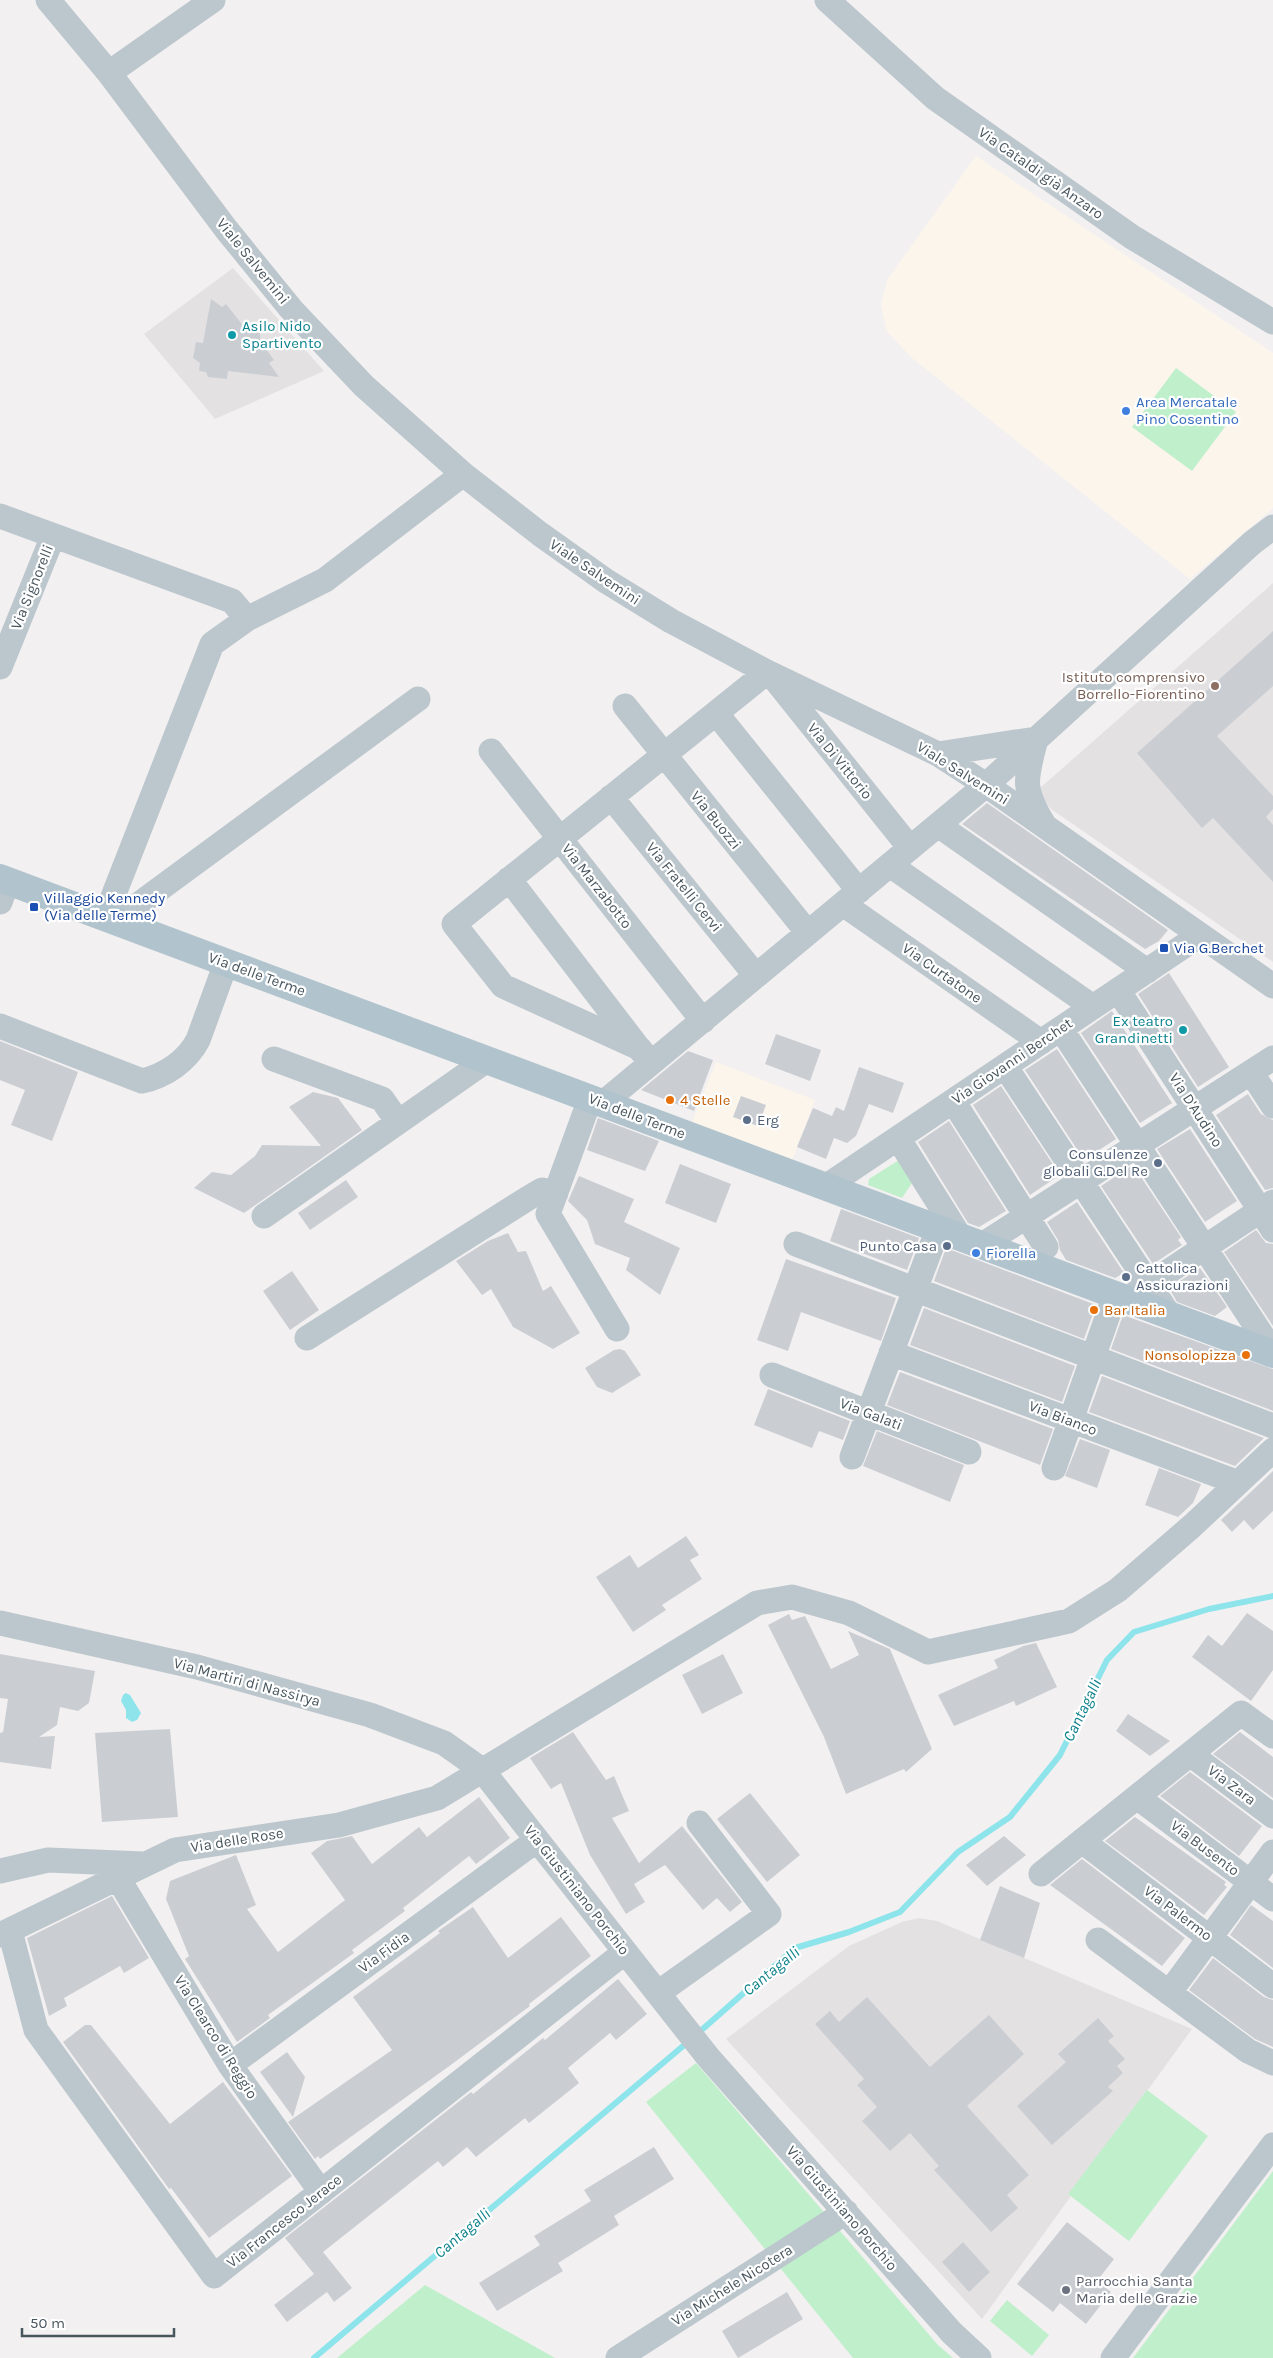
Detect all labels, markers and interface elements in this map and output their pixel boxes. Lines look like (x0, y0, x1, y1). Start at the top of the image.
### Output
street label: Via Cataldi già Anzaro (975, 123, 1107, 223)
street label: Viale Salvemini (213, 214, 293, 308)
place label: Asilo Nido Spartivento (242, 317, 322, 352)
marker: Asilo Nido Spartivento (226, 329, 238, 341)
place label: Area Mercatale Pino Cosentino (1136, 393, 1239, 428)
marker: Area Mercatale Pino Cosentino (1120, 405, 1132, 417)
street label: Viale Salvemini (546, 535, 644, 609)
street label: Via Signorelli (7, 542, 57, 632)
place label: Istituto comprensivo Borrello-Fiorentino (1062, 668, 1205, 703)
marker: Istituto comprensivo Borrello-Fiorentino (1209, 680, 1221, 692)
street label: Via Di Vittorio (804, 719, 876, 803)
street label: Viale Salvemini (914, 737, 1012, 809)
street label: Via Buozzi (687, 787, 745, 853)
street label: Via Fratelli Cervi (642, 838, 726, 936)
street label: Via Marzabotto (558, 840, 636, 932)
place label: Villaggio Kennedy (Via delle Terme) (44, 889, 165, 924)
marker: Villaggio Kennedy (Via delle Terme) (28, 901, 40, 913)
street label: Via Curtatone (899, 939, 985, 1007)
place label: Via G.Berchet (1174, 939, 1264, 957)
marker: Via G.Berchet (1158, 942, 1170, 954)
street label: Via delle Terme (206, 948, 308, 1000)
place label: Ex teatro Grandinetti (1095, 1012, 1173, 1047)
street label: Via Giovanni Berchet (948, 1014, 1076, 1108)
marker: Ex teatro Grandinetti (1177, 1024, 1189, 1036)
street label: Via D'Audino (1165, 1069, 1227, 1151)
street label: Via delle Terme (586, 1089, 688, 1143)
place label: 4 Stelle (680, 1091, 730, 1109)
marker: 4 Stelle (664, 1094, 676, 1106)
place label: Erg (757, 1111, 780, 1129)
marker: Erg (741, 1114, 753, 1126)
place label: Consulenze globali G.Del Re (1043, 1145, 1148, 1180)
marker: Consulenze globali G.Del Re (1152, 1157, 1164, 1169)
place label: Punto Casa (860, 1237, 937, 1255)
marker: Punto Casa (941, 1240, 953, 1252)
place label: Fiorella (986, 1244, 1036, 1262)
marker: Fiorella (970, 1247, 982, 1259)
place label: Cattolica Assicurazioni (1136, 1259, 1229, 1294)
marker: Cattolica Assicurazioni (1120, 1271, 1132, 1283)
place label: Bar Italia (1104, 1301, 1166, 1319)
marker: Bar Italia (1088, 1304, 1100, 1316)
place label: Nonsolopizza (1144, 1346, 1236, 1364)
marker: Nonsolopizza (1240, 1349, 1252, 1361)
street label: Via Galati (837, 1394, 905, 1434)
street label: Via Bianco (1026, 1397, 1100, 1439)
street label: Via Martiri di Nassirya (172, 1654, 322, 1710)
water label: Cantagalli (1059, 1675, 1105, 1745)
street label: Via Zara (1204, 1761, 1260, 1809)
street label: Via Busento (1167, 1816, 1243, 1880)
street label: Via Giustiniano Porchio (521, 1821, 633, 1959)
street label: Via delle Rose (189, 1824, 285, 1856)
street label: Via Palermo (1140, 1881, 1216, 1945)
street label: Via Fidia (355, 1927, 413, 1977)
water label: Cantagalli (739, 1942, 803, 2000)
street label: Via Clearco di Reggio (171, 1972, 261, 2102)
street label: Via Giustiniano Porchio (783, 2142, 901, 2274)
street label: Via Francesco Jerace (223, 2170, 345, 2272)
water label: Cantagalli (430, 2204, 494, 2262)
street label: Via Michele Nicotera (668, 2240, 796, 2330)
place label: Parrocchia Santa Maria delle Grazie (1076, 2272, 1198, 2307)
marker: Parrocchia Santa Maria delle Grazie (1060, 2284, 1072, 2296)
scale bar (22, 2306, 175, 2338)
text: 50 m (30, 2314, 65, 2332)

